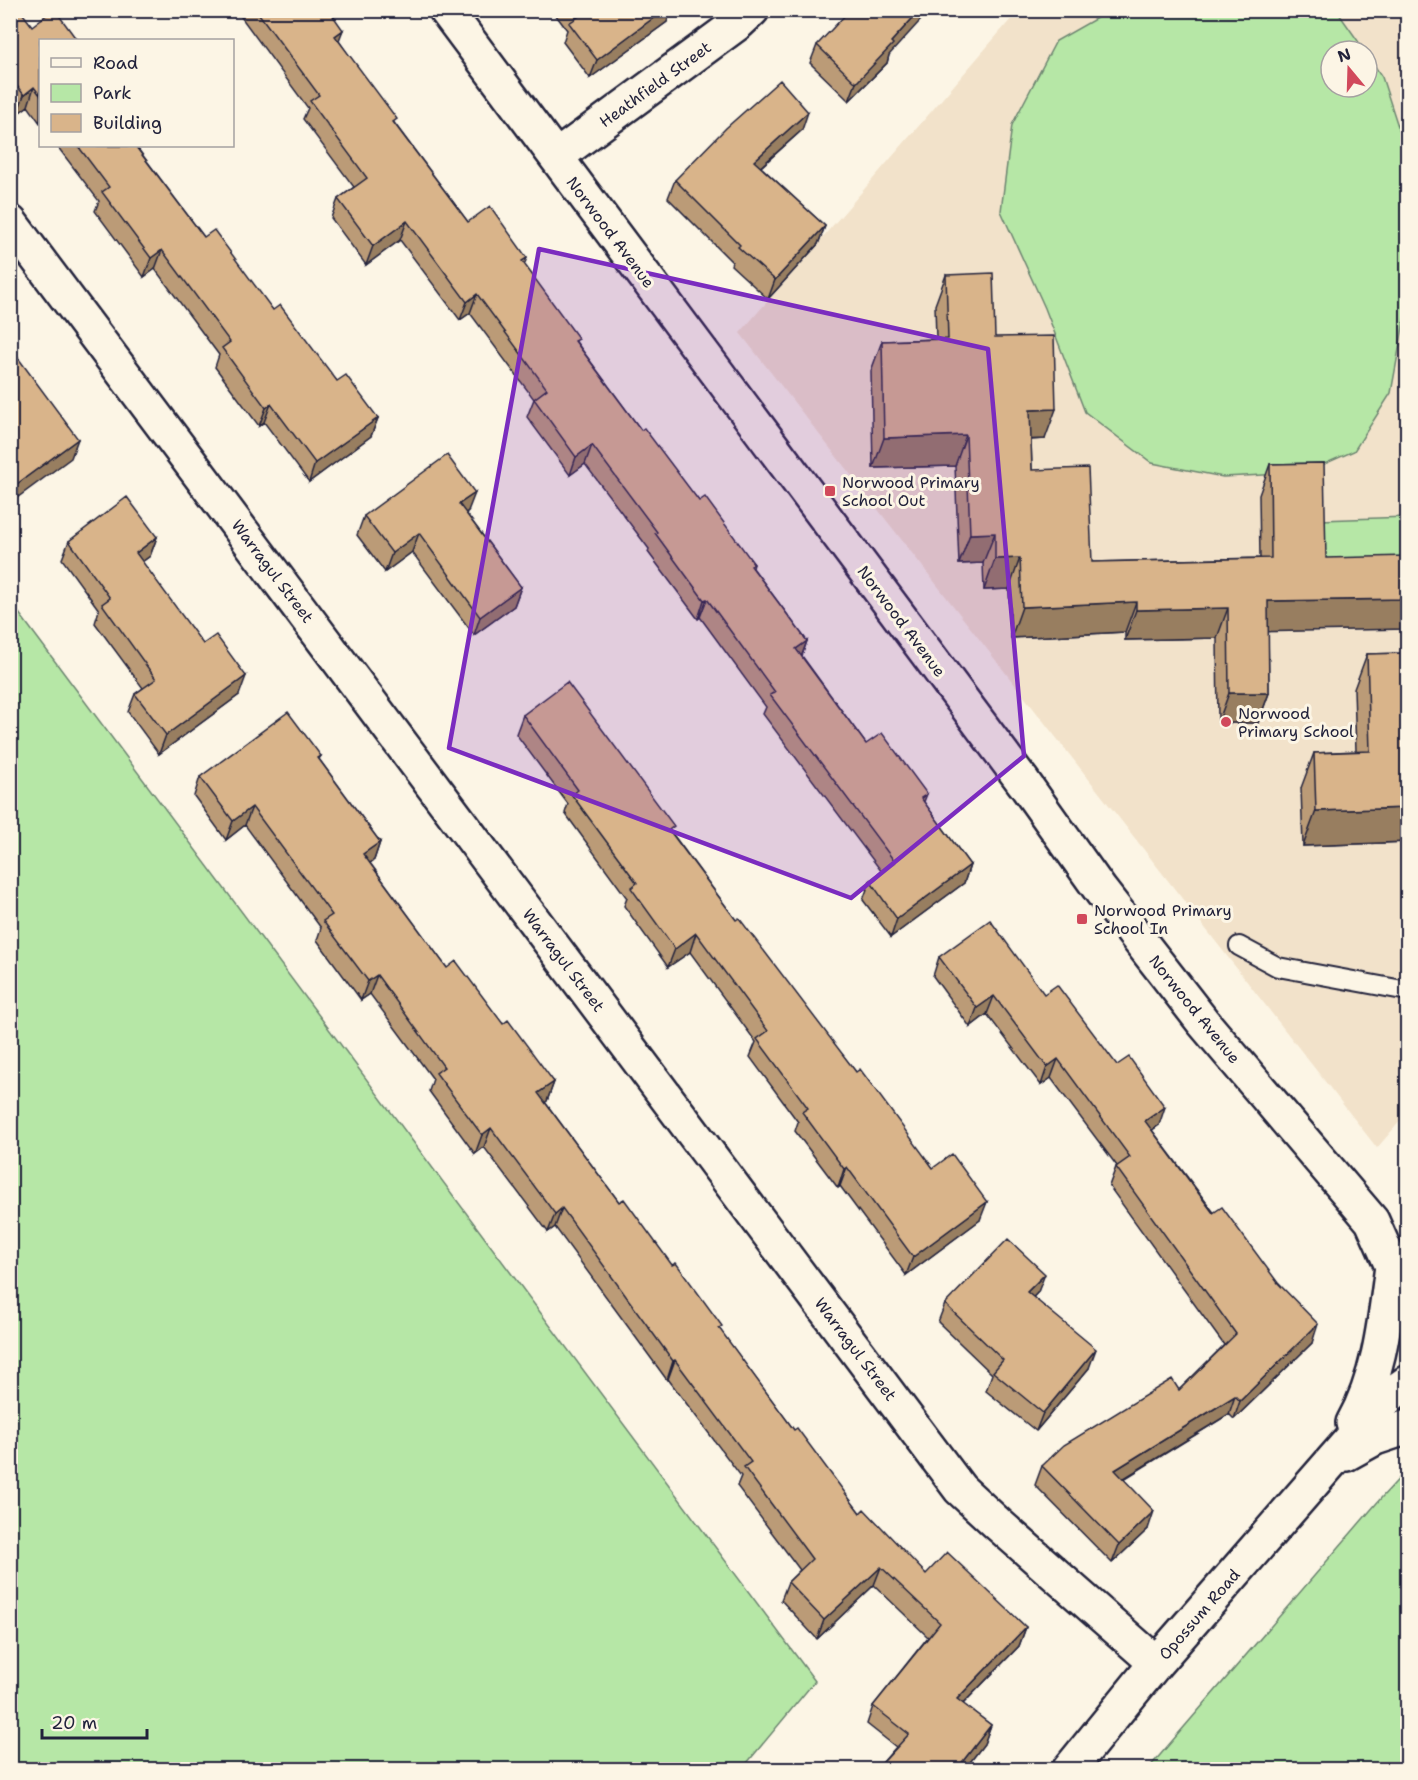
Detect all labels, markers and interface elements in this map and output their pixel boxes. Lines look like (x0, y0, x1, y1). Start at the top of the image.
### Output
street label: Heathfield Street (595, 37, 715, 132)
legend (39, 39, 234, 147)
north arrow (1319, 39, 1379, 99)
text: N (1335, 43, 1354, 67)
text: Road (93, 51, 138, 75)
text: Park (93, 81, 132, 105)
text: Building (93, 111, 162, 135)
street label: Norwood Avenue (562, 172, 659, 292)
place label: Norwood Primary School Out (842, 472, 980, 511)
marker: Norwood Primary School Out (823, 484, 837, 498)
street label: Warragul Street (227, 515, 318, 627)
street label: Norwood Avenue (853, 561, 950, 681)
place label: Norwood Primary School (1238, 703, 1354, 742)
marker: Norwood Primary School (1219, 715, 1233, 729)
place label: Norwood Primary School In (1094, 900, 1232, 939)
street label: Warragul Street (518, 904, 609, 1016)
marker: Norwood Primary School In (1075, 912, 1089, 926)
street label: Norwood Avenue (1144, 951, 1245, 1068)
street label: Warragul Street (810, 1293, 901, 1405)
street label: Opossum Road (1154, 1564, 1245, 1664)
scale bar (42, 1702, 147, 1740)
text: 20 m (51, 1711, 97, 1735)

